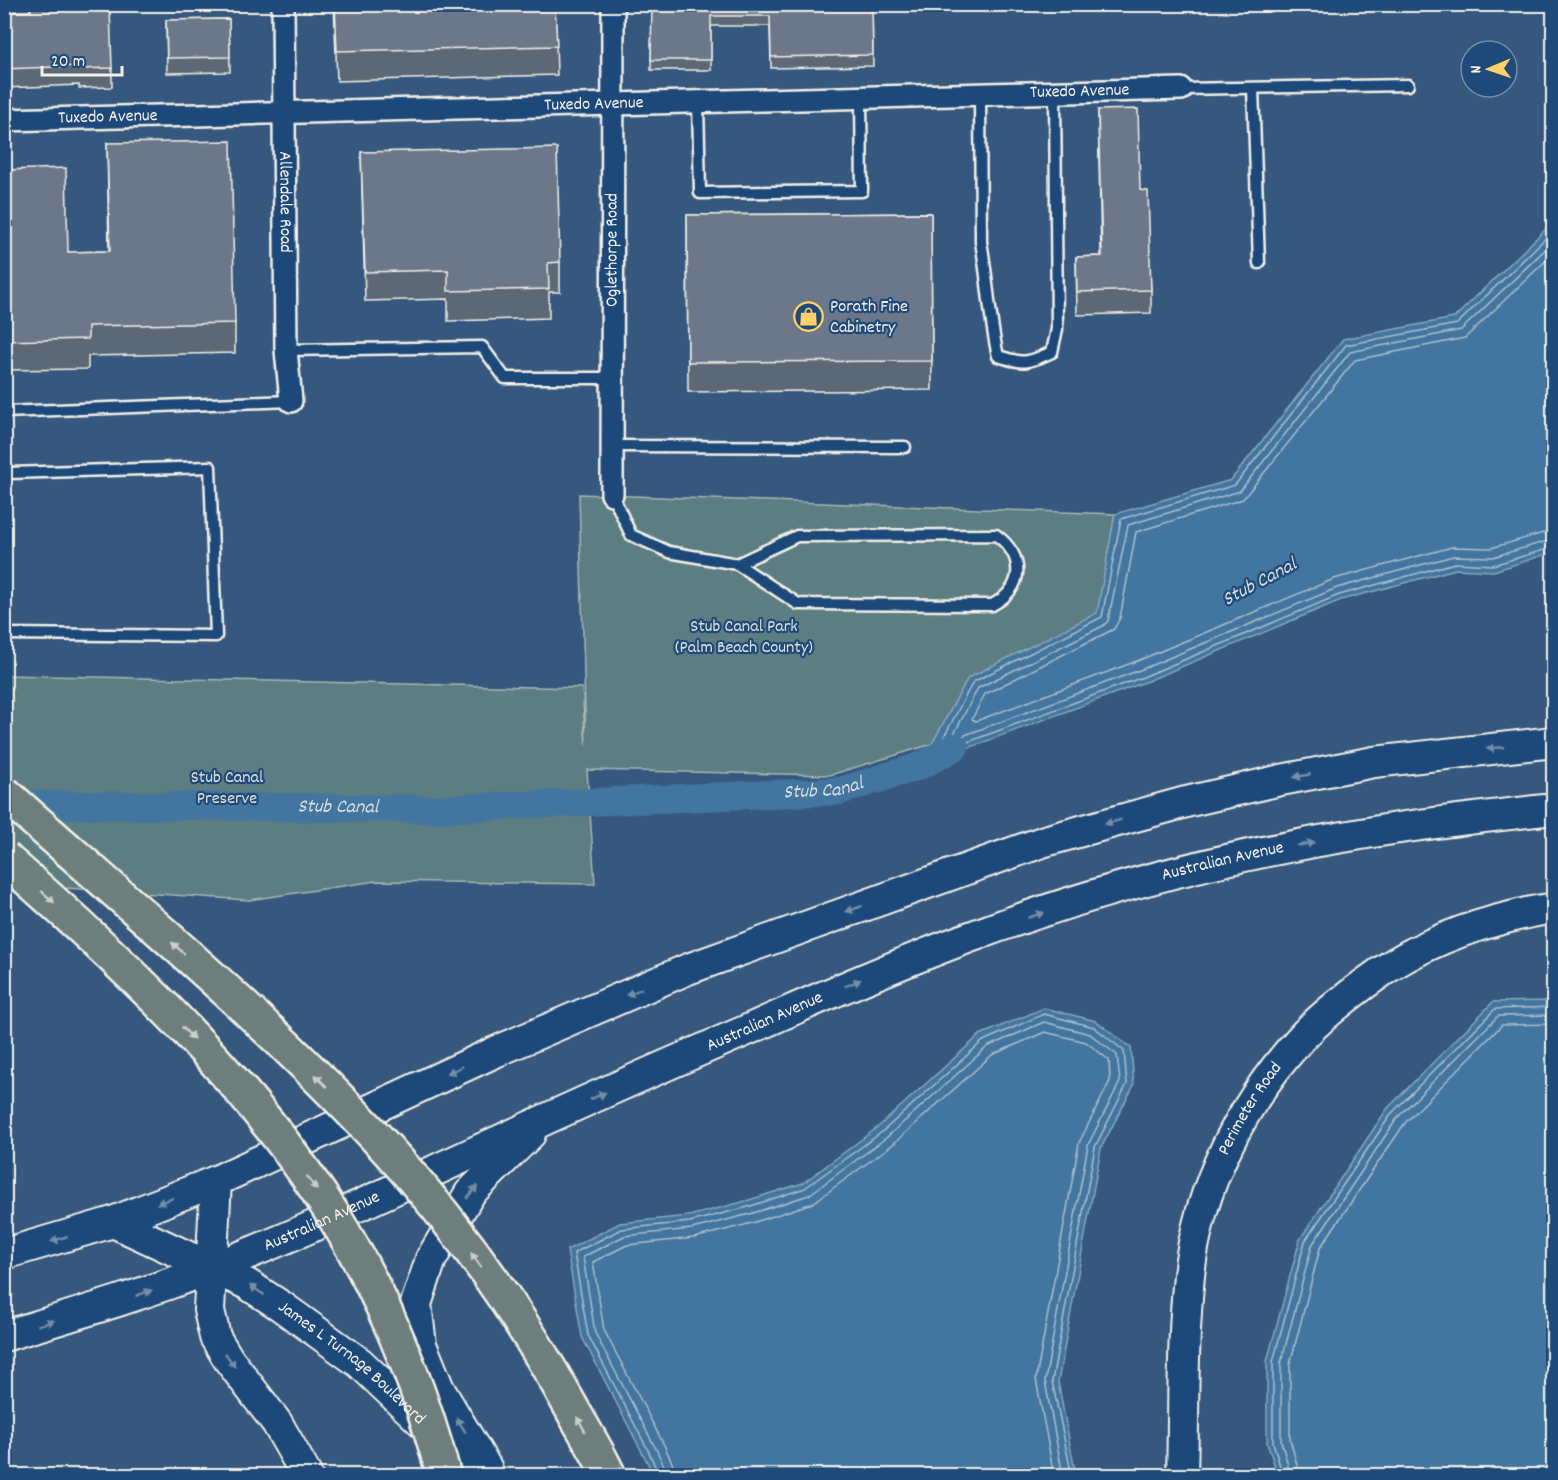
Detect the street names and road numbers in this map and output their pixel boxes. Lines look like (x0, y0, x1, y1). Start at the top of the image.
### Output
street label: Tuxedo Avenue (1030, 78, 1130, 105)
street label: Tuxedo Avenue (544, 91, 644, 118)
street label: Tuxedo Avenue (58, 103, 158, 131)
street label: Allendale Road (272, 151, 298, 253)
street label: Oglethorpe Road (600, 193, 625, 307)
street label: Australian Avenue (1159, 836, 1286, 888)
street label: Australian Avenue (703, 985, 827, 1059)
street label: Perimeter Road (1212, 1057, 1288, 1160)
street label: Australian Avenue (260, 1185, 384, 1258)
street label: James L Turnage Boulevard (273, 1295, 431, 1431)

